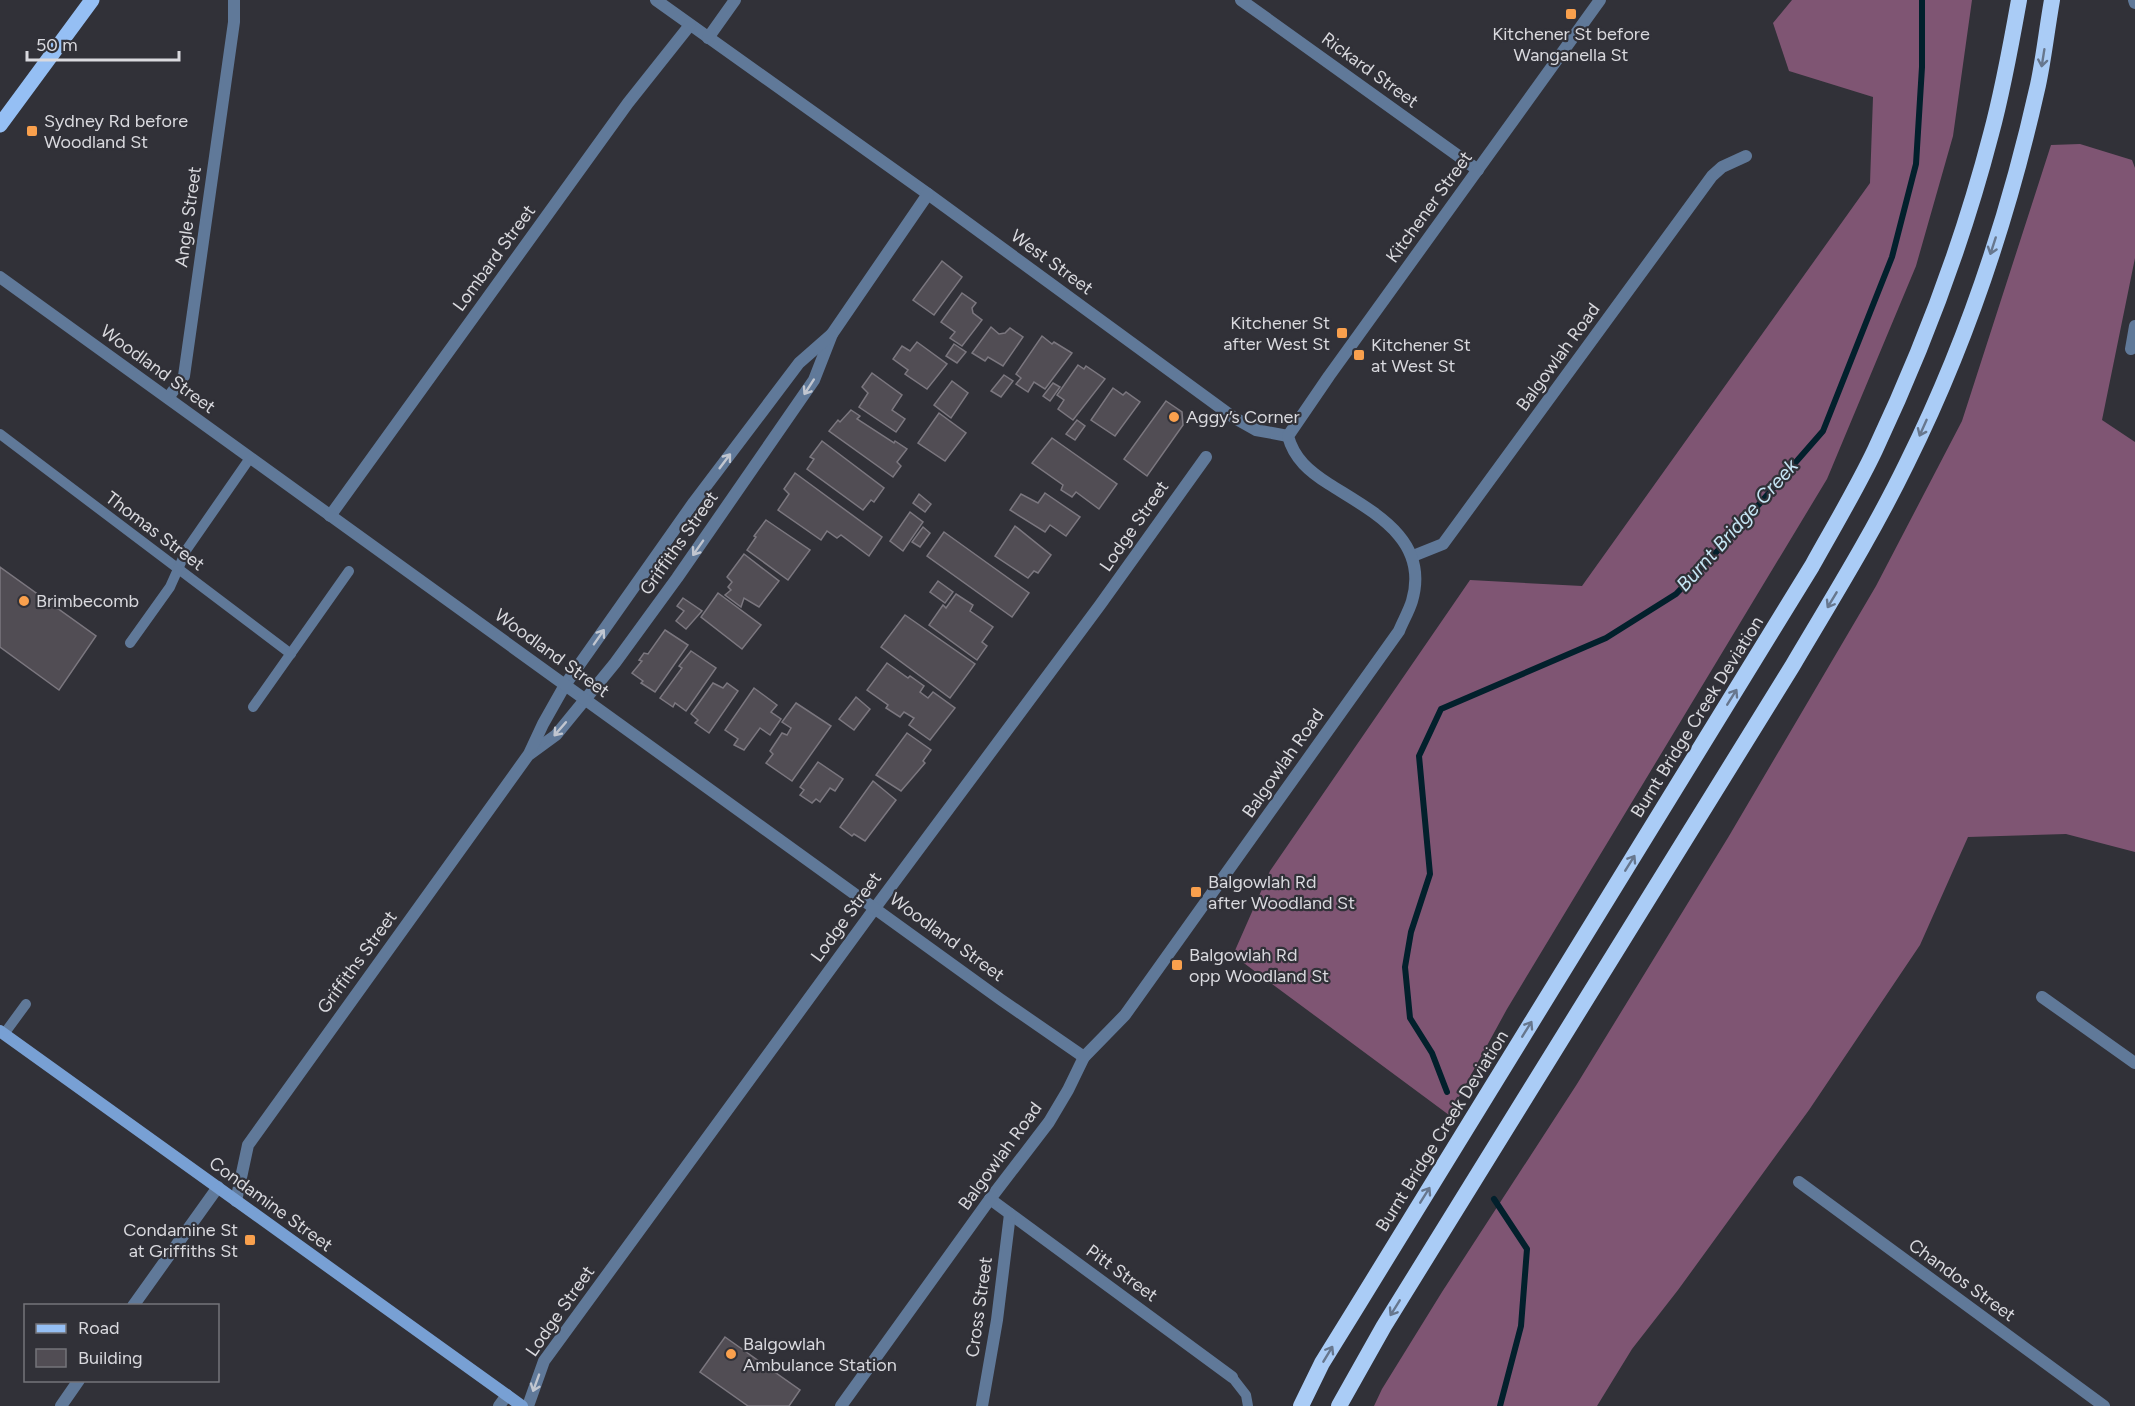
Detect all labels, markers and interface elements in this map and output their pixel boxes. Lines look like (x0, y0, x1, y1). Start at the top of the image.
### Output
marker: Kitchener St before Wanganella St (1564, 7, 1578, 21)
place label: Kitchener St before Wanganella St (1492, 23, 1650, 66)
scale bar (27, 24, 178, 62)
street label: Rickard Street (1317, 27, 1423, 113)
text: 50 m (36, 34, 78, 56)
one-way arrow (2037, 47, 2048, 67)
place label: Sydney Rd before Woodland St (44, 110, 188, 153)
marker: Sydney Rd before Woodland St (25, 124, 39, 138)
street label: Kitchener Street (1381, 147, 1477, 267)
street label: Angle Street (170, 165, 206, 269)
street label: Lombard Street (448, 200, 540, 316)
street label: West Street (1007, 225, 1098, 299)
one-way arrow (1987, 236, 1998, 255)
street label: Balgowlah Road (1511, 299, 1605, 415)
place label: Kitchener St after West St (1223, 312, 1330, 355)
street label: Woodland Street (96, 320, 220, 418)
marker: Kitchener St after West St (1335, 326, 1349, 340)
place label: Kitchener St at West St (1371, 334, 1471, 377)
marker: Kitchener St at West St (1352, 348, 1366, 362)
one-way arrow (803, 378, 815, 395)
place label: Aggy’s Corner (1186, 406, 1300, 428)
marker: Aggy’s Corner (1167, 410, 1181, 424)
one-way arrow (1917, 419, 1928, 437)
water label: Burnt Bridge Creek (1671, 453, 1804, 596)
one-way arrow (718, 454, 731, 470)
street label: Lodge Street (1095, 476, 1173, 576)
street label: Thomas Street (101, 487, 209, 575)
street label: Griffiths Street (635, 487, 723, 599)
one-way arrow (692, 539, 704, 555)
place label: Brimbecomb (36, 590, 139, 612)
one-way arrow (1825, 591, 1837, 608)
marker: Brimbecomb (17, 594, 31, 608)
street label: Woodland Street (490, 604, 614, 702)
street label: Burnt Bridge Creek Deviation (1626, 612, 1768, 822)
one-way arrow (592, 629, 605, 645)
one-way arrow (1727, 689, 1739, 706)
street label: Balgowlah Road (1237, 704, 1329, 822)
one-way arrow (553, 721, 566, 737)
one-way arrow (1624, 855, 1636, 872)
street label: Lodge Street (806, 868, 886, 966)
place label: Balgowlah Rd after Woodland St (1208, 871, 1355, 914)
marker: Balgowlah Rd after Woodland St (1189, 885, 1203, 899)
street label: Woodland Street (885, 888, 1009, 986)
street label: Griffiths Street (312, 906, 402, 1018)
place label: Balgowlah Rd opp Woodland St (1189, 944, 1329, 987)
marker: Balgowlah Rd opp Woodland St (1170, 958, 1184, 972)
one-way arrow (1522, 1021, 1534, 1038)
street label: Burnt Bridge Creek Deviation (1371, 1026, 1513, 1236)
street label: Balgowlah Road (953, 1098, 1047, 1214)
street label: Condamine Street (205, 1152, 337, 1256)
one-way arrow (1419, 1187, 1431, 1204)
place label: Condamine St at Griffiths St (123, 1219, 238, 1262)
marker: Condamine St at Griffiths St (243, 1233, 257, 1247)
street label: Chandos Street (1904, 1234, 2020, 1326)
street label: Pitt Street (1082, 1240, 1162, 1306)
street label: Cross Street (961, 1255, 997, 1359)
street label: Lodge Street (521, 1261, 599, 1361)
one-way arrow (1389, 1299, 1401, 1316)
legend (24, 1304, 219, 1382)
text: Road (78, 1317, 119, 1339)
place label: Balgowlah Ambulance Station (743, 1333, 897, 1376)
one-way arrow (1322, 1346, 1334, 1363)
text: Building (78, 1347, 143, 1369)
marker: Balgowlah Ambulance Station (724, 1347, 738, 1361)
one-way arrow (529, 1373, 540, 1392)

